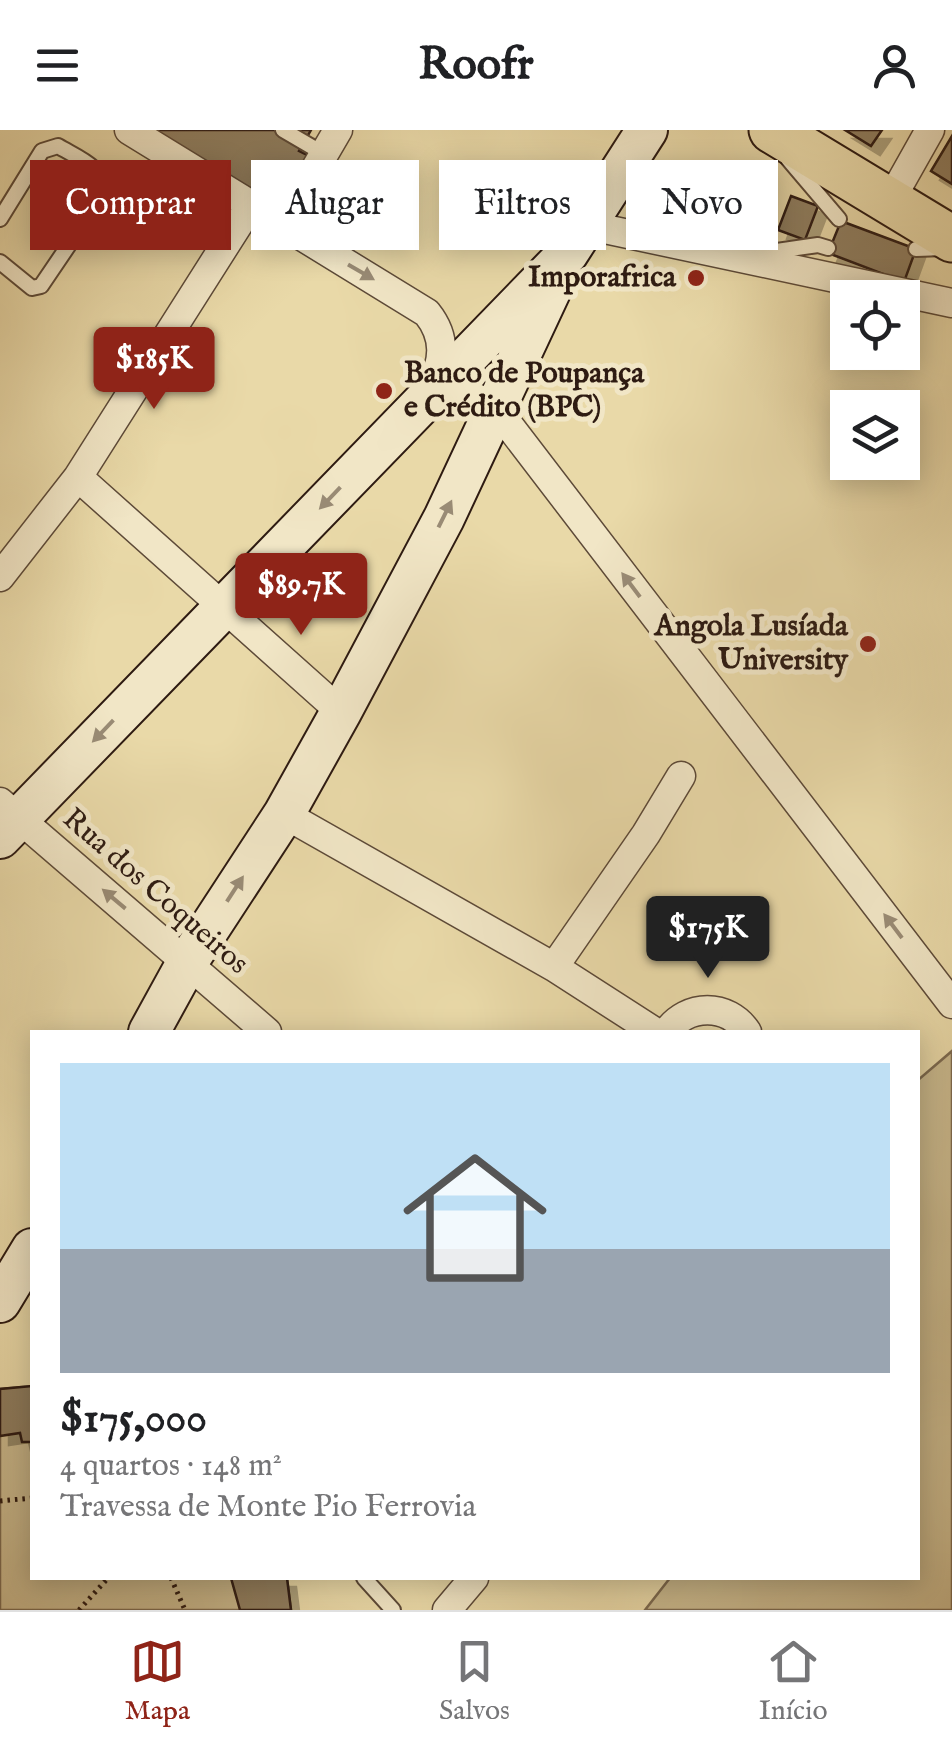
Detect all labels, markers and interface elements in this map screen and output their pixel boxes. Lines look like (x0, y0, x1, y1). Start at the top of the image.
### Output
text: Roofr (418, 37, 534, 94)
icon: menu (30, 38, 85, 93)
icon: person (867, 38, 922, 93)
chip: Comprar (30, 160, 231, 250)
chip: Alugar (251, 160, 419, 250)
chip: Filtros (439, 160, 606, 250)
chip: Novo (626, 160, 778, 250)
place label: Imporafrica (528, 259, 677, 297)
one-way arrow (347, 263, 376, 280)
marker: Imporafrica (685, 267, 707, 289)
map controls (830, 280, 920, 480)
button: locate (830, 280, 920, 370)
pin: $185K (84, 327, 224, 412)
text: $185K (116, 339, 192, 380)
place label: Banco de Poupança e Crédito (BPC) (404, 355, 645, 427)
marker: Banco de Poupança e Crédito (BPC) (373, 380, 395, 402)
button: layers (830, 390, 920, 480)
one-way arrow (318, 486, 342, 510)
one-way arrow (436, 499, 453, 528)
pin: $89.7K (220, 553, 382, 638)
text: $89.7K (257, 565, 345, 606)
one-way arrow (622, 572, 642, 598)
place label: Angola Lusíada University (653, 608, 849, 680)
marker: Angola Lusíada University (857, 633, 879, 655)
one-way arrow (92, 719, 115, 743)
street label: Rua dos Coqueiros (54, 801, 256, 983)
one-way arrow (226, 875, 244, 902)
one-way arrow (102, 889, 127, 910)
pin: $175K (638, 896, 778, 981)
text: $175K (668, 908, 748, 949)
one-way arrow (883, 913, 903, 939)
icon: home (385, 1128, 565, 1308)
text: $175,000 (60, 1393, 207, 1446)
text: 4 quartos · 148 m² (60, 1446, 282, 1487)
text: Travessa de Monte Pio Ferrovia (60, 1487, 476, 1528)
tab: Mapa (124, 1634, 190, 1729)
tab: Salvos (439, 1634, 510, 1729)
tab: Início (759, 1634, 828, 1729)

